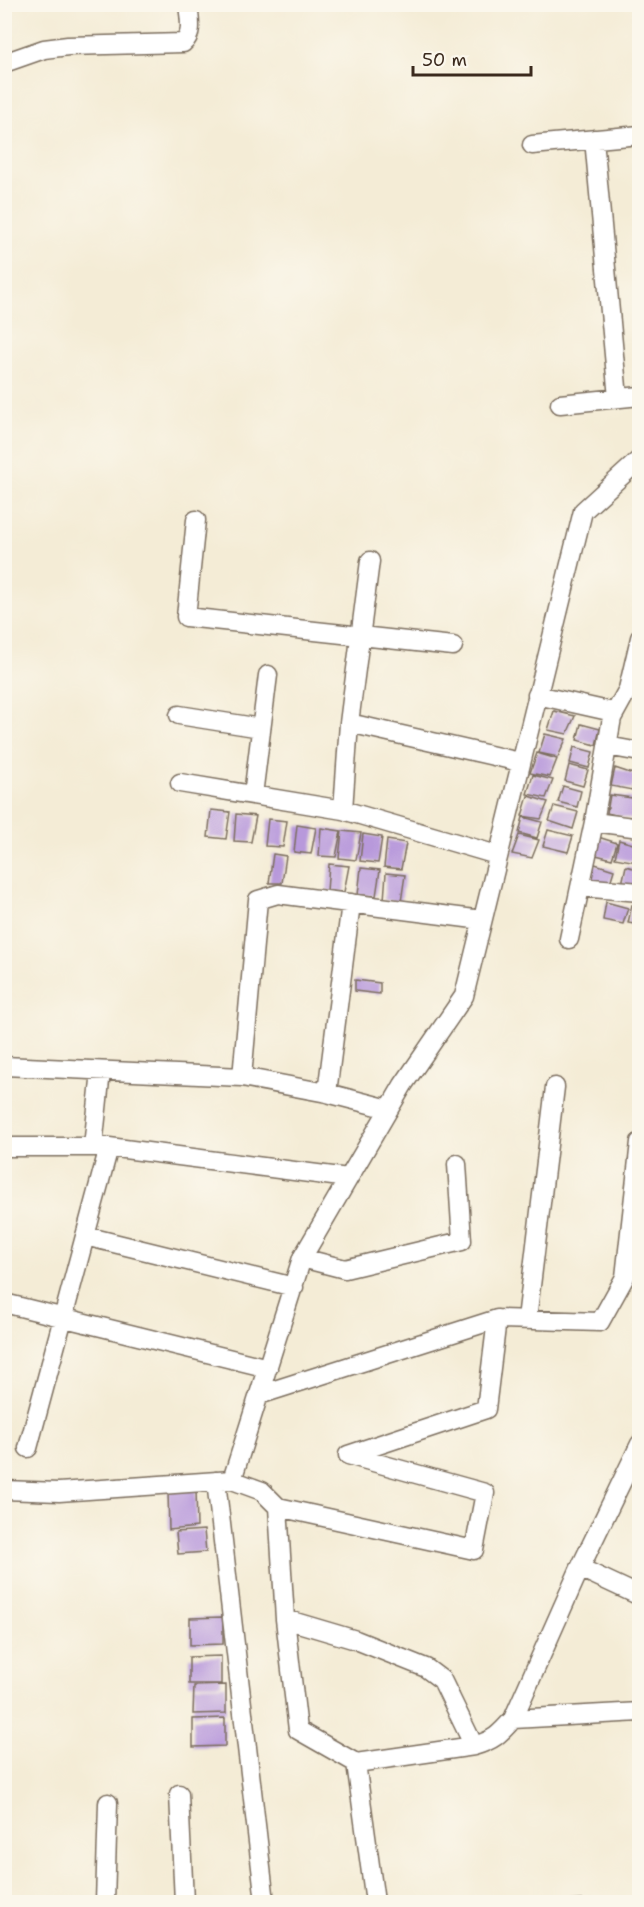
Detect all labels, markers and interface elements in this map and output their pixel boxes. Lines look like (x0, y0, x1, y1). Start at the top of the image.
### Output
scale bar (413, 39, 532, 77)
text: 50 m (422, 48, 467, 72)

